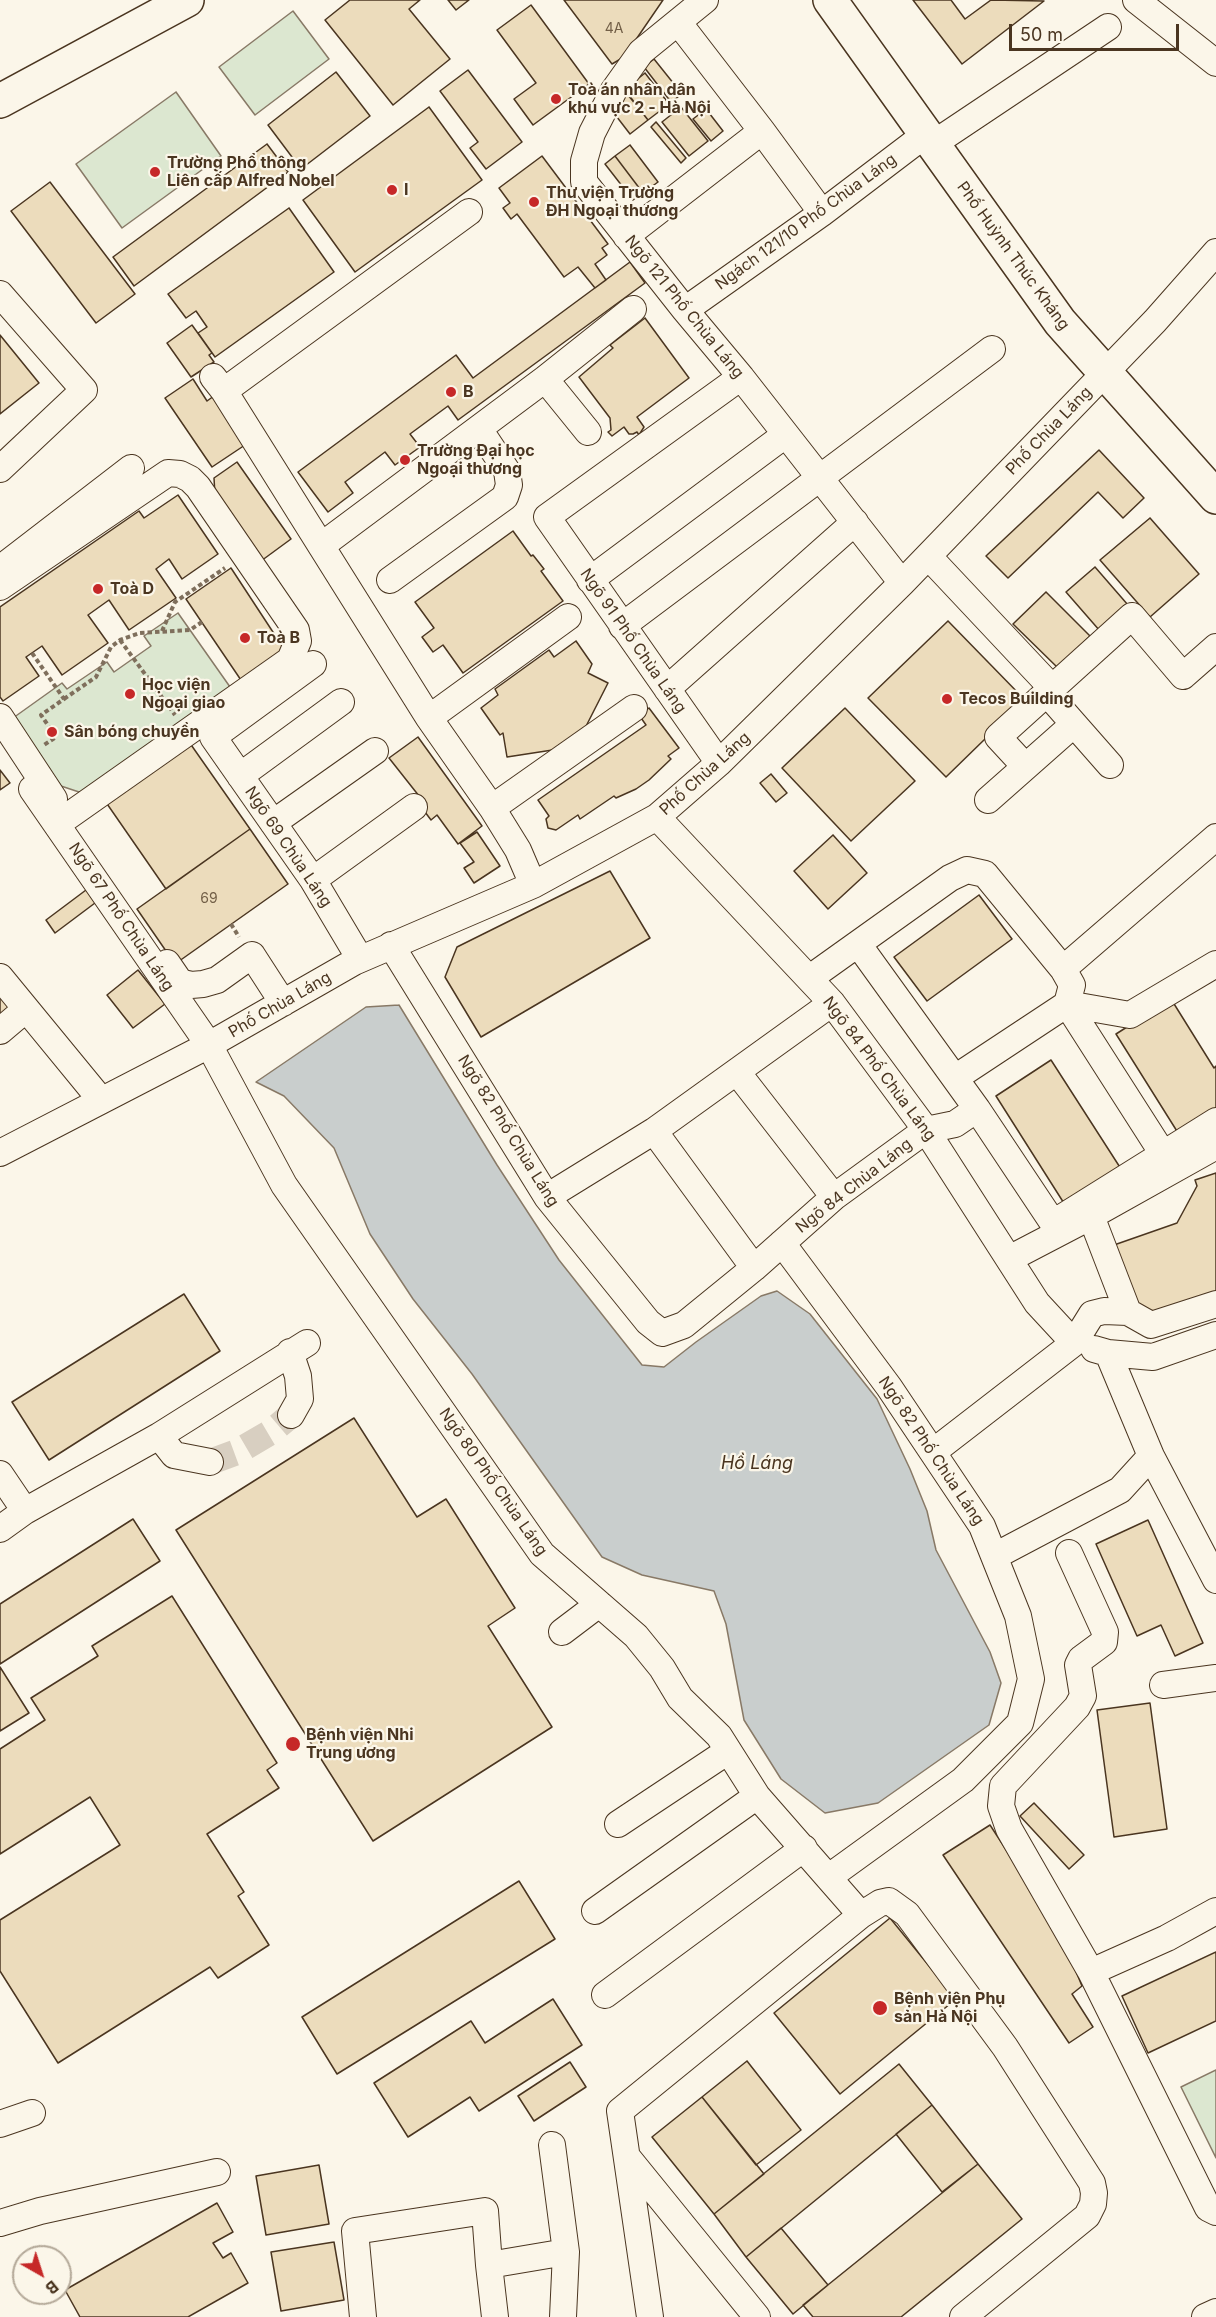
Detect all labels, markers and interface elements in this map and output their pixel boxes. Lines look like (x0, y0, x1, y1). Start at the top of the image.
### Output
scale bar (1012, 12, 1182, 50)
house number: 4A (605, 21, 623, 37)
text: 50 m (1020, 24, 1063, 45)
place label: Toà án nhân dân khu vực 2 - Hà Nội (568, 80, 711, 118)
marker: Toà án nhân dân khu vực 2 - Hà Nội (549, 92, 563, 106)
street label: Ngách 121/10 Phố Chùa Láng (712, 150, 900, 294)
place label: Trường Phổ thông Liên cấp Alfred Nobel (167, 153, 335, 191)
marker: Trường Phổ thông Liên cấp Alfred Nobel (148, 165, 162, 179)
street label: Phố Huỳnh Thúc Kháng (953, 178, 1073, 334)
place label: I (404, 180, 408, 200)
marker: I (385, 183, 399, 197)
place label: Thư viện Trường ĐH Ngoại thương (546, 183, 678, 221)
marker: Thư viện Trường ĐH Ngoại thương (527, 195, 541, 209)
street label: Ngõ 121 Phố Chùa Láng (620, 232, 748, 382)
place label: B (463, 382, 474, 402)
street label: Phố Chùa Láng (1002, 383, 1096, 479)
marker: B (444, 385, 458, 399)
place label: Trường Đại học Ngoại thương (417, 441, 535, 479)
marker: Trường Đại học Ngoại thương (398, 453, 412, 467)
street label: Ngõ 91 Phố Chùa Láng (576, 565, 690, 717)
place label: Toà D (110, 579, 154, 599)
marker: Toà D (91, 582, 105, 596)
place label: Toà B (257, 628, 300, 648)
marker: Toà B (238, 631, 252, 645)
place label: Học viện Ngoại giao (142, 675, 225, 713)
marker: Học viện Ngoại giao (123, 687, 137, 701)
place label: Tecos Building (959, 689, 1074, 709)
marker: Tecos Building (940, 692, 954, 706)
place label: Sân bóng chuyền (64, 722, 199, 742)
marker: Sân bóng chuyền (45, 725, 59, 739)
street label: Phố Chùa Láng (656, 728, 754, 820)
street label: Ngõ 69 Chùa Láng (240, 783, 336, 911)
street label: Ngõ 67 Phố Chùa Láng (64, 839, 178, 995)
house number: 69 (200, 891, 218, 907)
street label: Phố Chùa Láng (225, 968, 335, 1042)
street label: Ngõ 84 Phố Chùa Láng (818, 993, 940, 1145)
street label: Ngõ 82 Phố Chùa Láng (453, 1052, 563, 1210)
street label: Ngõ 84 Chùa Láng (792, 1135, 916, 1237)
street label: Ngõ 82 Phố Chùa Láng (874, 1373, 988, 1529)
street label: Ngõ 80 Phố Chùa Láng (435, 1405, 551, 1559)
water label: Hồ Láng (721, 1453, 793, 1475)
place label: Bệnh viện Nhi Trung ương (306, 1725, 414, 1763)
marker: Bệnh viện Nhi Trung ương (284, 1735, 302, 1753)
place label: Bệnh viện Phụ sản Hà Nội (894, 1989, 1005, 2027)
marker: Bệnh viện Phụ sản Hà Nội (871, 1999, 889, 2017)
north arrow (12, 2245, 72, 2305)
text: B (42, 2276, 62, 2299)

